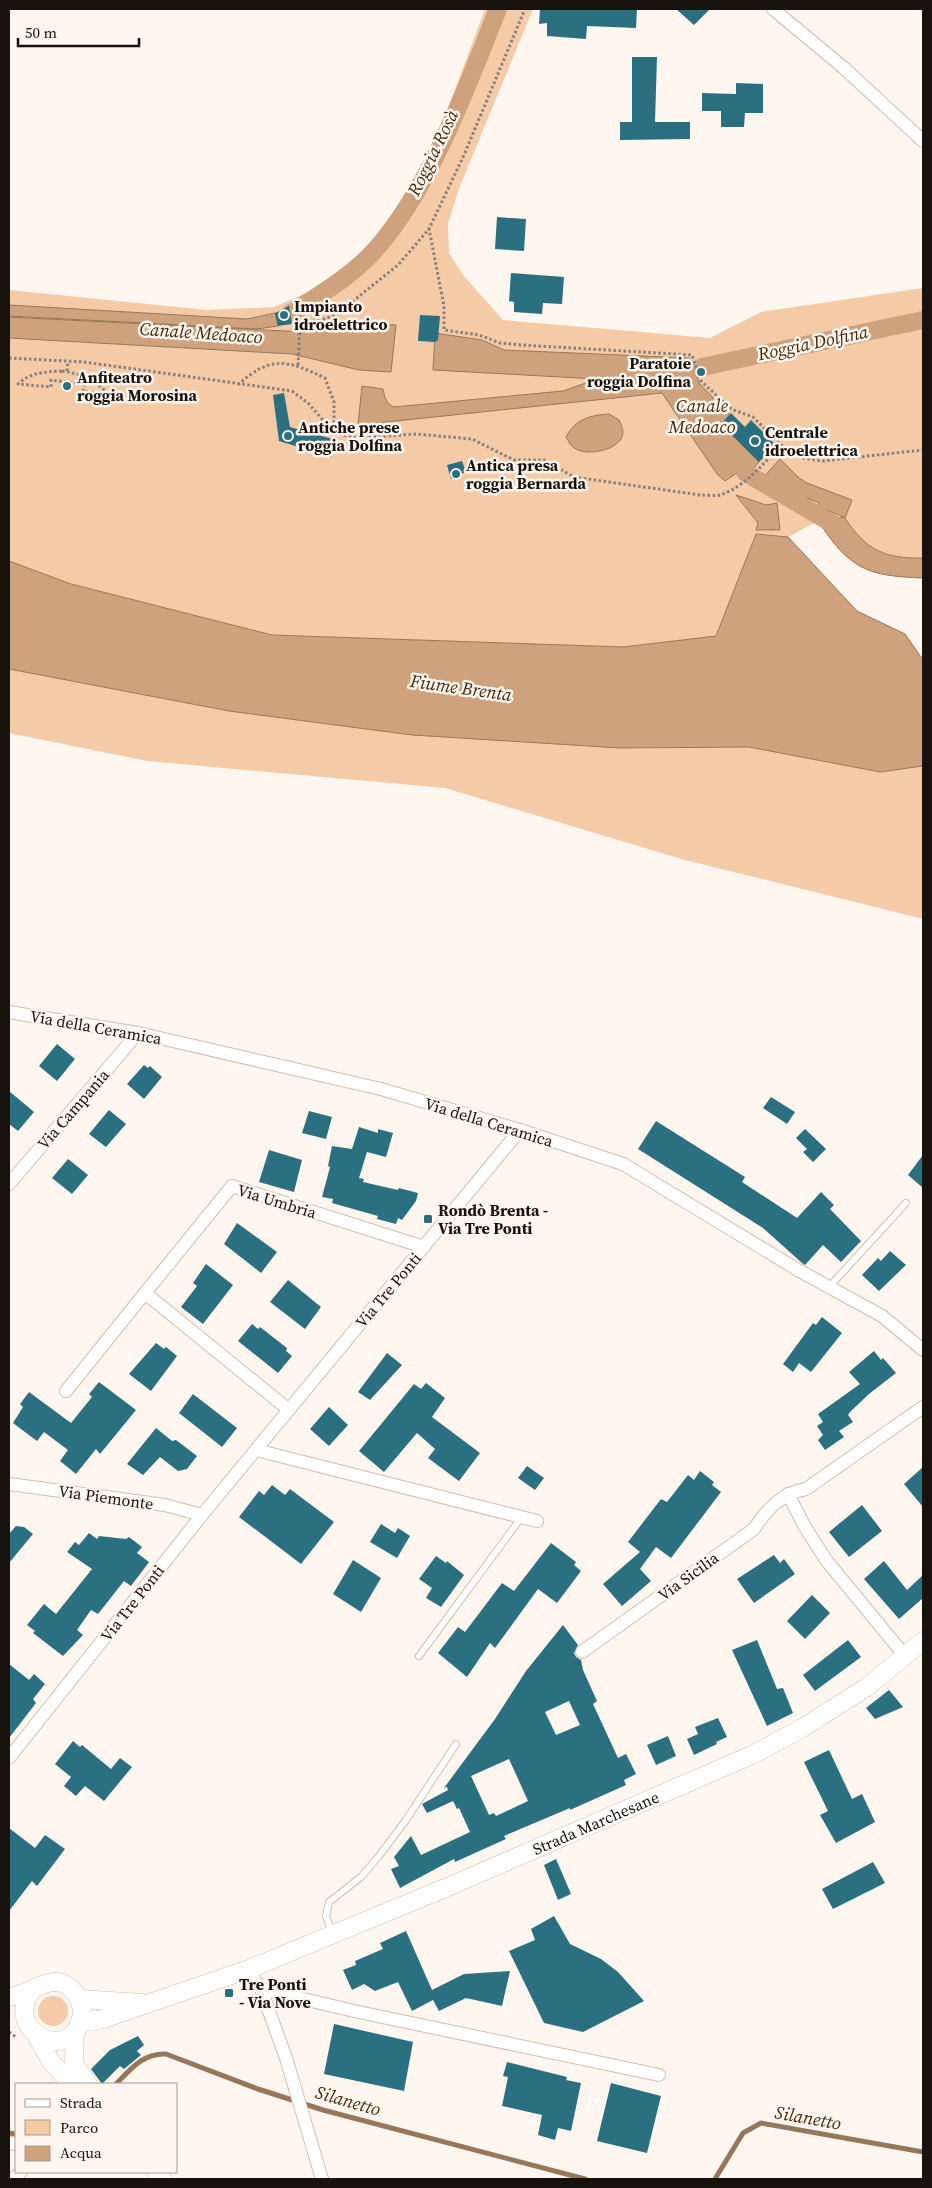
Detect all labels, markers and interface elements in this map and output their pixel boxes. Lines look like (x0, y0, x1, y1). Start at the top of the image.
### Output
scale bar (18, 15, 139, 47)
text: 50 m (25, 22, 57, 43)
water label: Roggia Rosà (401, 105, 464, 201)
place label: Impianto idroelettrico (294, 295, 387, 335)
marker: Impianto idroelettrico (278, 309, 290, 321)
water label: Canale Medoaco (139, 316, 264, 349)
water label: Roggia Dolfina (754, 318, 871, 367)
place label: Paratoie roggia Dolfina (587, 352, 691, 392)
place label: Anfiteatro roggia Morosina (77, 366, 198, 406)
marker: Paratoie roggia Dolfina (695, 366, 707, 378)
marker: Anfiteatro roggia Morosina (61, 380, 73, 392)
water label: Canale Medoaco (668, 393, 736, 439)
place label: Antiche prese roggia Dolfina (298, 416, 403, 456)
place label: Centrale idroelettrica (765, 421, 858, 461)
marker: Antiche prese roggia Dolfina (282, 430, 294, 442)
marker: Centrale idroelettrica (749, 435, 761, 447)
place label: Antica presa roggia Bernarda (466, 454, 586, 494)
marker: Antica presa roggia Bernarda (450, 468, 462, 480)
water label: Fiume Brenta (408, 668, 514, 707)
street label: Via della Ceramica (28, 1005, 164, 1050)
street label: Via Campania (32, 1064, 114, 1154)
street label: Via della Ceramica (422, 1092, 557, 1152)
street label: Via Umbria (235, 1179, 320, 1224)
place label: Rondò Brenta - Via Tre Ponti (438, 1199, 548, 1239)
marker: Rondò Brenta - Via Tre Ponti (422, 1213, 434, 1225)
street label: Via Tre Ponti (350, 1248, 426, 1332)
street label: Via Piemonte (57, 1479, 155, 1515)
street label: Via Sicilia (653, 1546, 724, 1606)
street label: Via Tre Ponti (95, 1560, 169, 1646)
street label: Strada Marchesane (529, 1786, 662, 1860)
place label: Tre Ponti - Via Nove (239, 1973, 311, 2013)
marker: Tre Ponti - Via Nove (223, 1987, 235, 1999)
water label: Silanetto (313, 2079, 384, 2122)
legend (15, 2083, 178, 2173)
text: Strada (60, 2092, 103, 2113)
water label: Silanetto (773, 2099, 843, 2136)
text: Parco (60, 2117, 98, 2138)
text: Acqua (60, 2142, 102, 2163)

